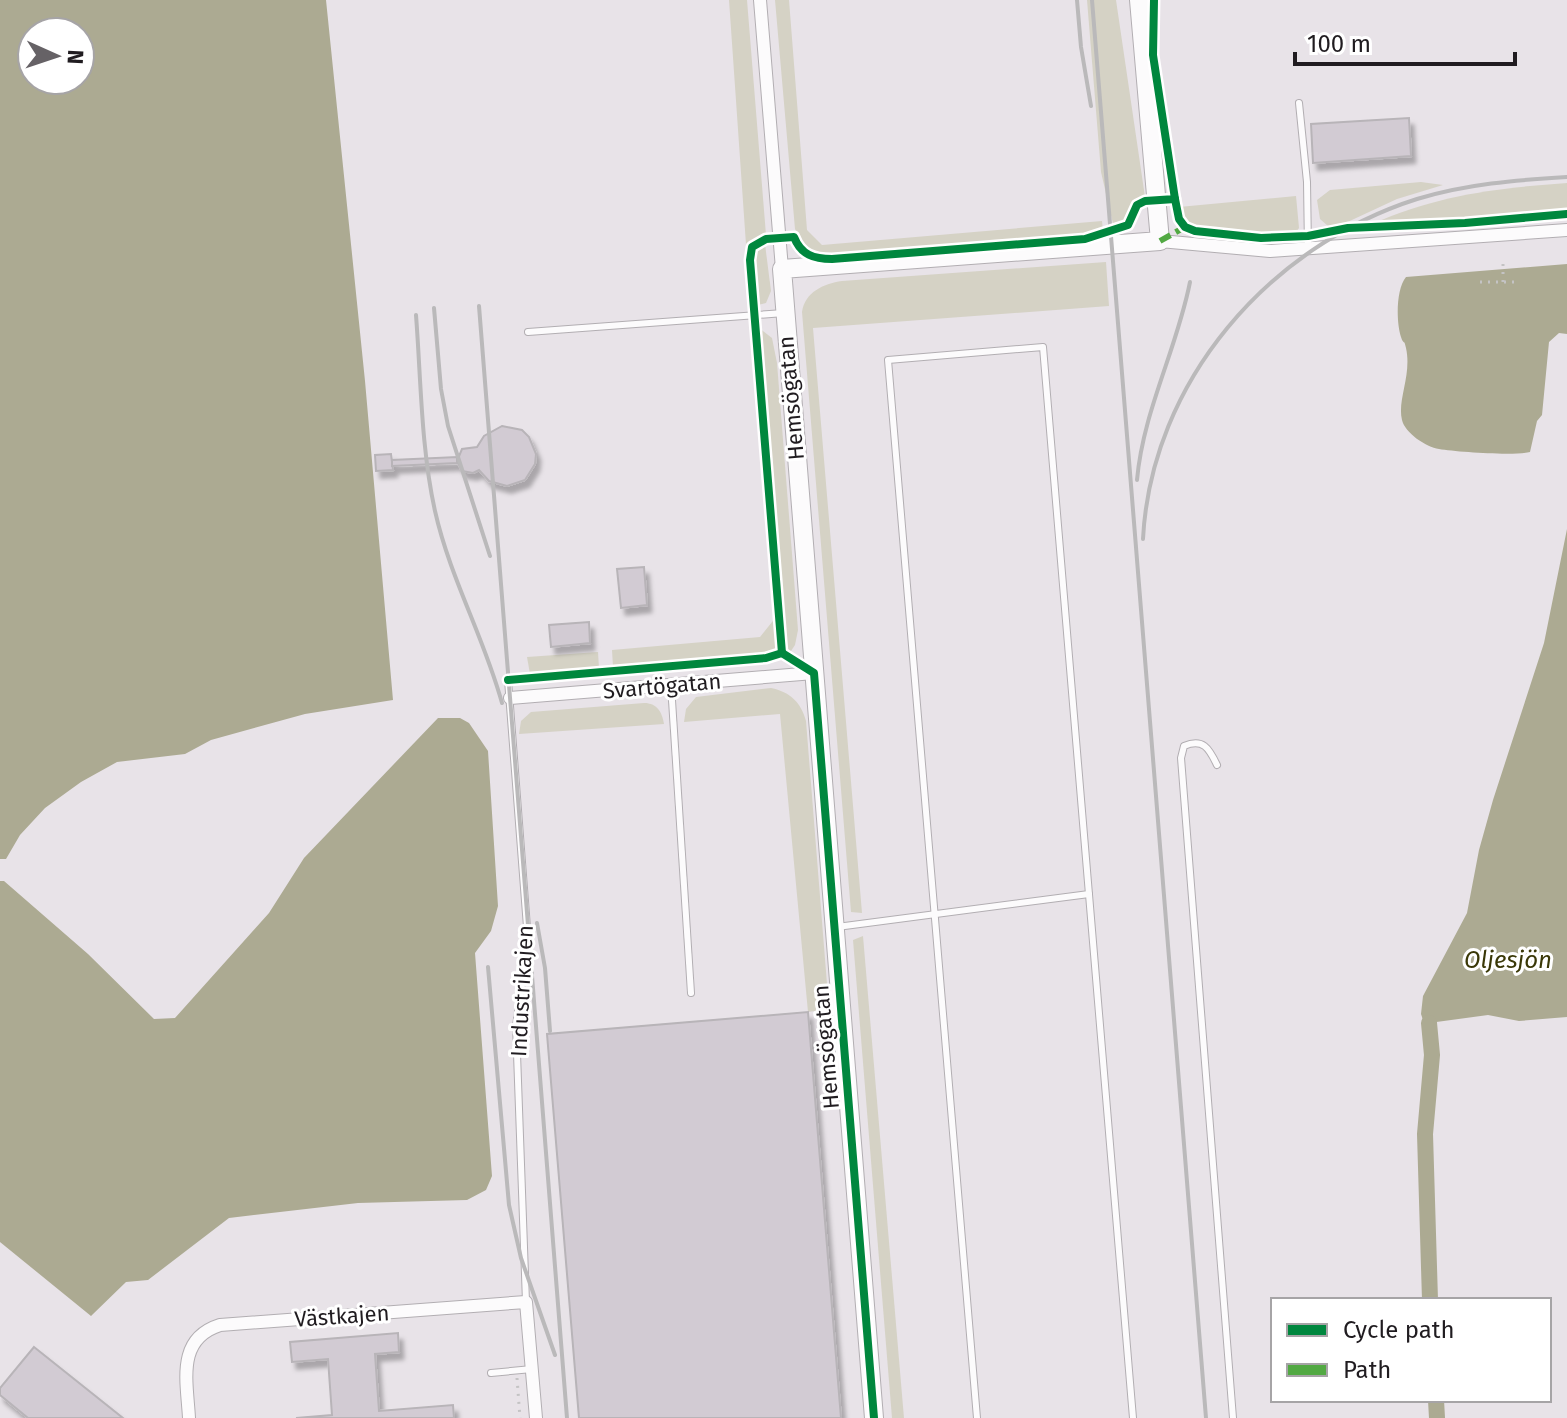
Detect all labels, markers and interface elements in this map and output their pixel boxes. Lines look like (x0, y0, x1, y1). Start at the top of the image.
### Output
north arrow (16, 16, 96, 96)
scale bar (1295, 16, 1515, 66)
text: 100 m (1307, 30, 1371, 58)
text: N (62, 49, 89, 65)
street label: Hemsögatan (772, 335, 810, 461)
street label: Svartögatan (602, 667, 722, 705)
street label: Industrikajen (505, 924, 539, 1058)
water label: Oljesjön (1464, 946, 1552, 974)
street label: Hemsögatan (807, 984, 845, 1110)
legend (1271, 1298, 1551, 1402)
street label: Västkajen (294, 1299, 390, 1333)
text: Cycle path (1343, 1316, 1455, 1344)
text: Path (1343, 1356, 1391, 1384)

